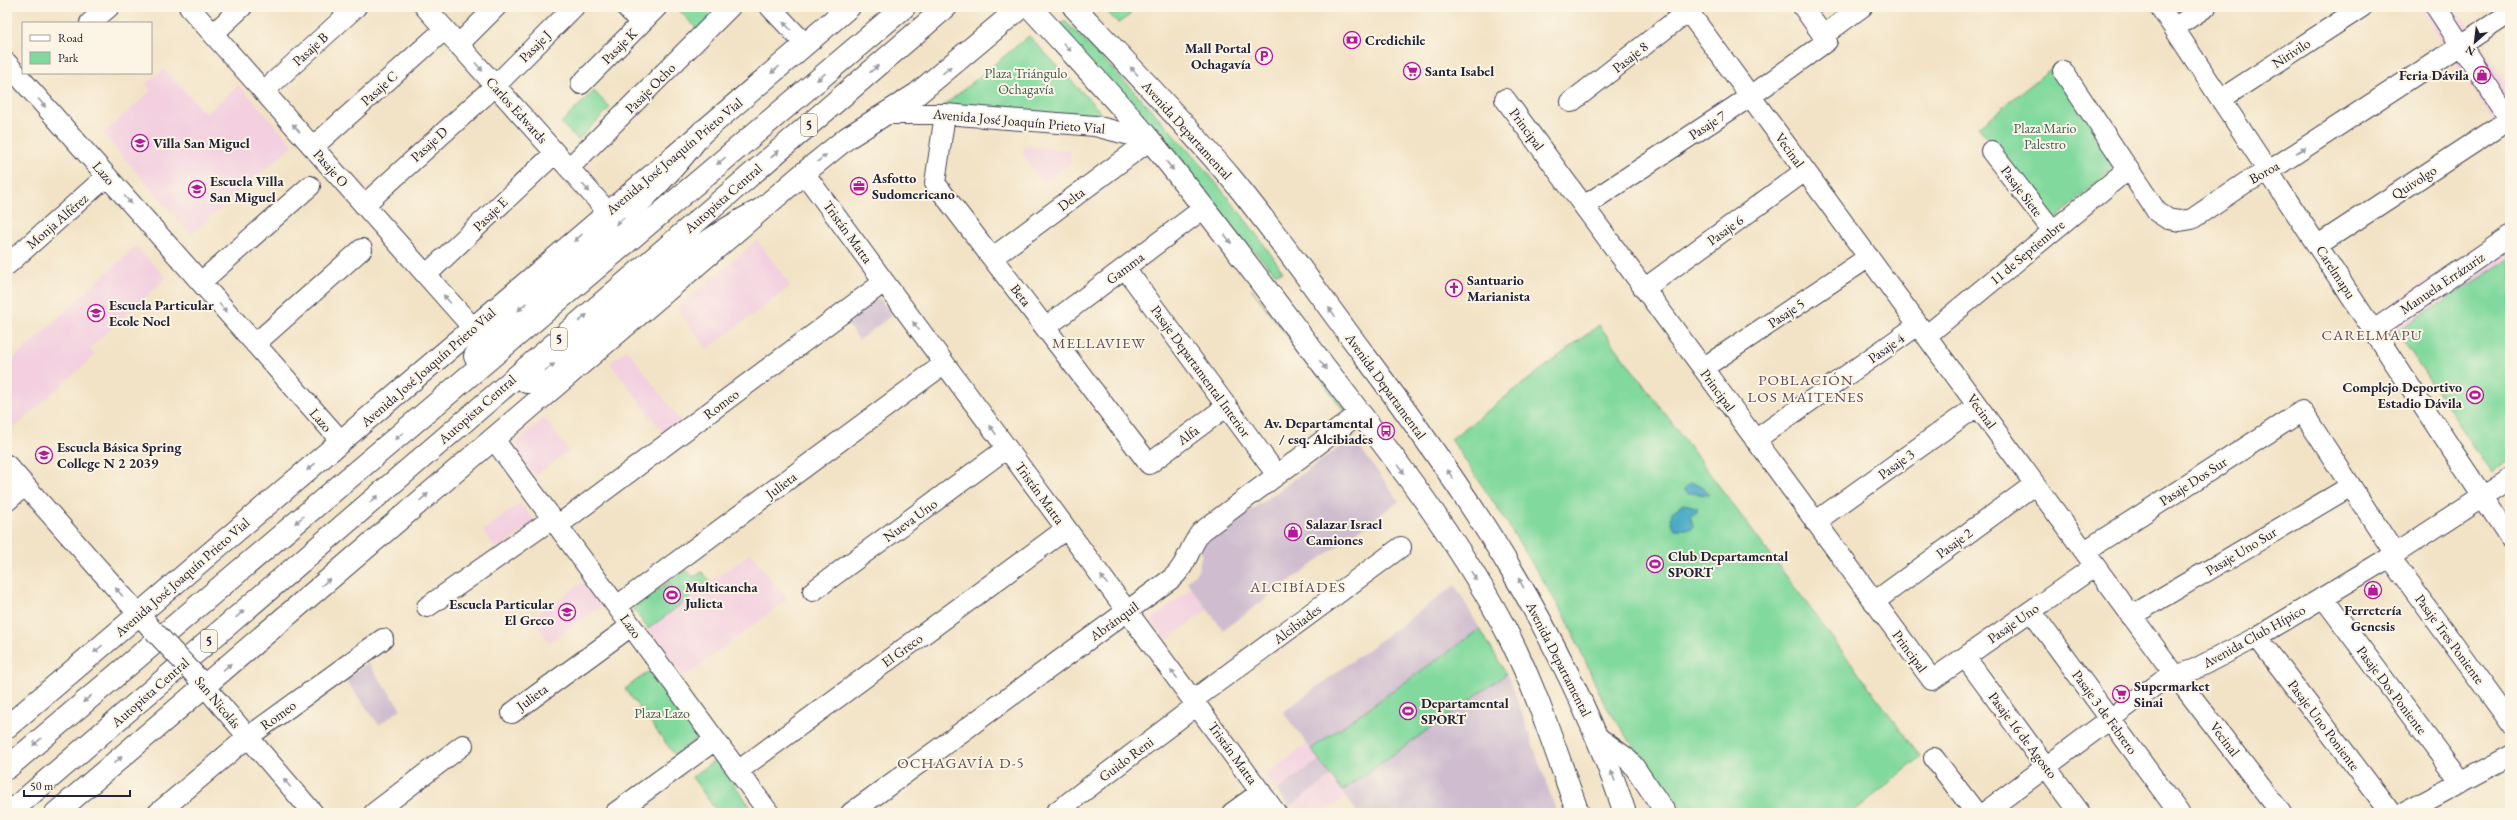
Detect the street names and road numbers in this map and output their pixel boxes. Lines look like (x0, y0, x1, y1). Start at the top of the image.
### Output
street label: Pasaje K (597, 24, 641, 68)
street label: Pasaje J (515, 26, 555, 66)
street label: Pasaje B (288, 28, 332, 70)
street label: Nirivilo (2268, 34, 2314, 72)
street label: Pasaje 8 (1608, 37, 1652, 77)
street label: Pasaje Ocho (621, 59, 679, 117)
street label: Pasaje C (357, 67, 401, 109)
street label: Carlos Edwards (482, 73, 552, 147)
street label: Avenida Departamental (1137, 76, 1236, 184)
street label: Avenida José Joaquín Prieto Vial (601, 93, 747, 219)
street label: Avenida José Joaquín Prieto Vial (931, 104, 1107, 138)
street label: Principal (1506, 104, 1549, 154)
street label: Pasaje 7 (1685, 106, 1729, 144)
road number: 5 (801, 114, 817, 136)
street label: Pasaje D (407, 122, 452, 166)
street label: Vecinal (1771, 129, 1809, 171)
street label: Pasaje O (310, 145, 353, 191)
street label: Boroa (2246, 156, 2283, 188)
street label: Lazo (89, 157, 119, 189)
street label: Autopista Central (680, 159, 766, 237)
street label: Quivolgo (2388, 161, 2440, 203)
street label: Pasaje Siete (1997, 162, 2047, 221)
street label: Delta (1054, 183, 1088, 215)
street label: Monja Alférez (22, 189, 92, 253)
street label: Pasaje E (469, 193, 511, 235)
street label: Tristán Matta (819, 197, 877, 267)
street label: Pasaje 6 (1703, 211, 1747, 249)
street label: 11 de Septiembre (1986, 215, 2069, 289)
street label: Carelmapu (2312, 242, 2360, 303)
street label: Gamma (1102, 248, 1148, 288)
street label: Manuela Errázuriz (2396, 248, 2488, 318)
street label: Beta (1007, 280, 1036, 310)
street label: Pasaje 5 (1764, 294, 1808, 332)
street label: Pasaje Departamental Interior (1147, 301, 1255, 441)
street label: Avenida José Joaquín Prieto Vial (356, 303, 500, 431)
road number: 5 (551, 328, 567, 350)
street label: Avenida Departamental (1341, 329, 1431, 443)
street label: Pasaje 4 (1864, 329, 1908, 367)
street label: Principal (1697, 365, 1740, 415)
street label: Autopista Central (434, 370, 520, 448)
street label: Romeo (700, 385, 742, 423)
street label: Vecinal (1963, 390, 2001, 432)
street label: Lazo (306, 404, 336, 436)
street label: Alfa (1173, 421, 1203, 450)
street label: Pasaje 3 (1874, 445, 1918, 483)
street label: Pasaje Dos Sur (2156, 452, 2231, 510)
street label: Tristán Matta (1011, 458, 1069, 528)
street label: Julieta (761, 467, 800, 503)
street label: Nueva Uno (879, 494, 941, 546)
street label: Avenida José Joaquín Prieto Vial (110, 513, 254, 641)
street label: Pasaje Uno Sur (2202, 523, 2280, 579)
street label: Pasaje 2 (1932, 524, 1976, 562)
street label: Pasaje Tres Poniente (2411, 590, 2489, 688)
street label: Abránquil (1085, 597, 1142, 645)
street label: Avenida Departamental (1522, 598, 1596, 720)
street label: Pasaje Uno (1984, 599, 2042, 647)
street label: Alcibiades (1269, 600, 1325, 648)
street label: Avenida Club Hípico (2199, 600, 2309, 672)
street label: Lazo (616, 610, 646, 642)
street label: Principal (1889, 626, 1932, 676)
street label: El Greco (878, 629, 926, 671)
road number: 5 (201, 630, 217, 652)
street label: Pasaje Dos Poniente (2353, 642, 2431, 738)
street label: Autopista Central (107, 653, 193, 731)
street label: Pasaje 3 de Febrero (2068, 666, 2142, 758)
street label: San Nicolás (191, 672, 245, 732)
street label: Pasaje Uno Poniente (2284, 676, 2364, 774)
street label: Julieta (512, 679, 552, 715)
street label: Pasaje 16 de Agosto (1984, 688, 2062, 782)
street label: Romeo (257, 696, 300, 734)
street label: Tristán Matta (1204, 718, 1262, 788)
street label: Vecinal (2206, 718, 2244, 760)
street label: Guido Reni (1095, 732, 1157, 785)

